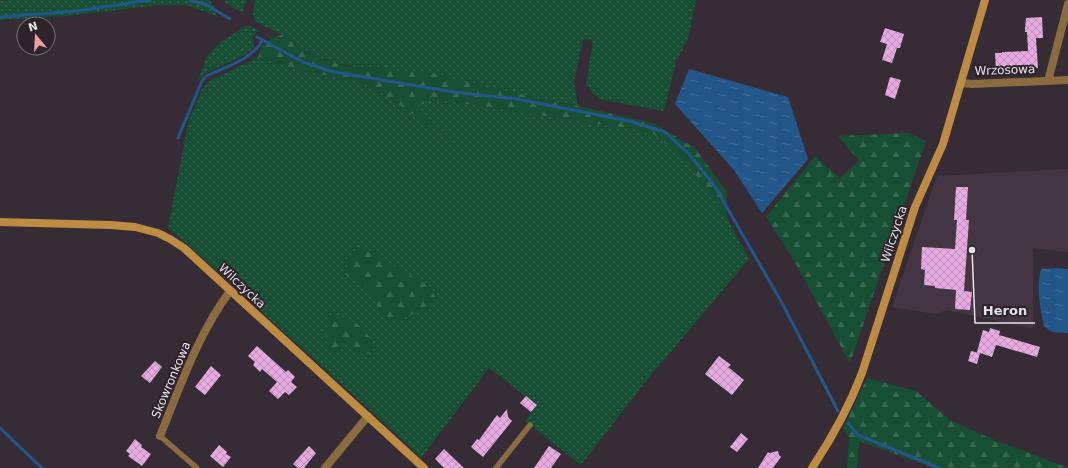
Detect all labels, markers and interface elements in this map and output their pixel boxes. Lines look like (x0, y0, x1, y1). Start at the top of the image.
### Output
north arrow (16, 16, 56, 56)
text: N (27, 19, 39, 35)
street label: Wrzosowa (974, 62, 1036, 78)
street label: Wilczycka (878, 204, 910, 264)
street label: Wilczycka (216, 261, 268, 311)
callout: Heron (975, 298, 1035, 323)
text: Heron (983, 303, 1027, 318)
street label: Skowronkowa (149, 340, 193, 420)

